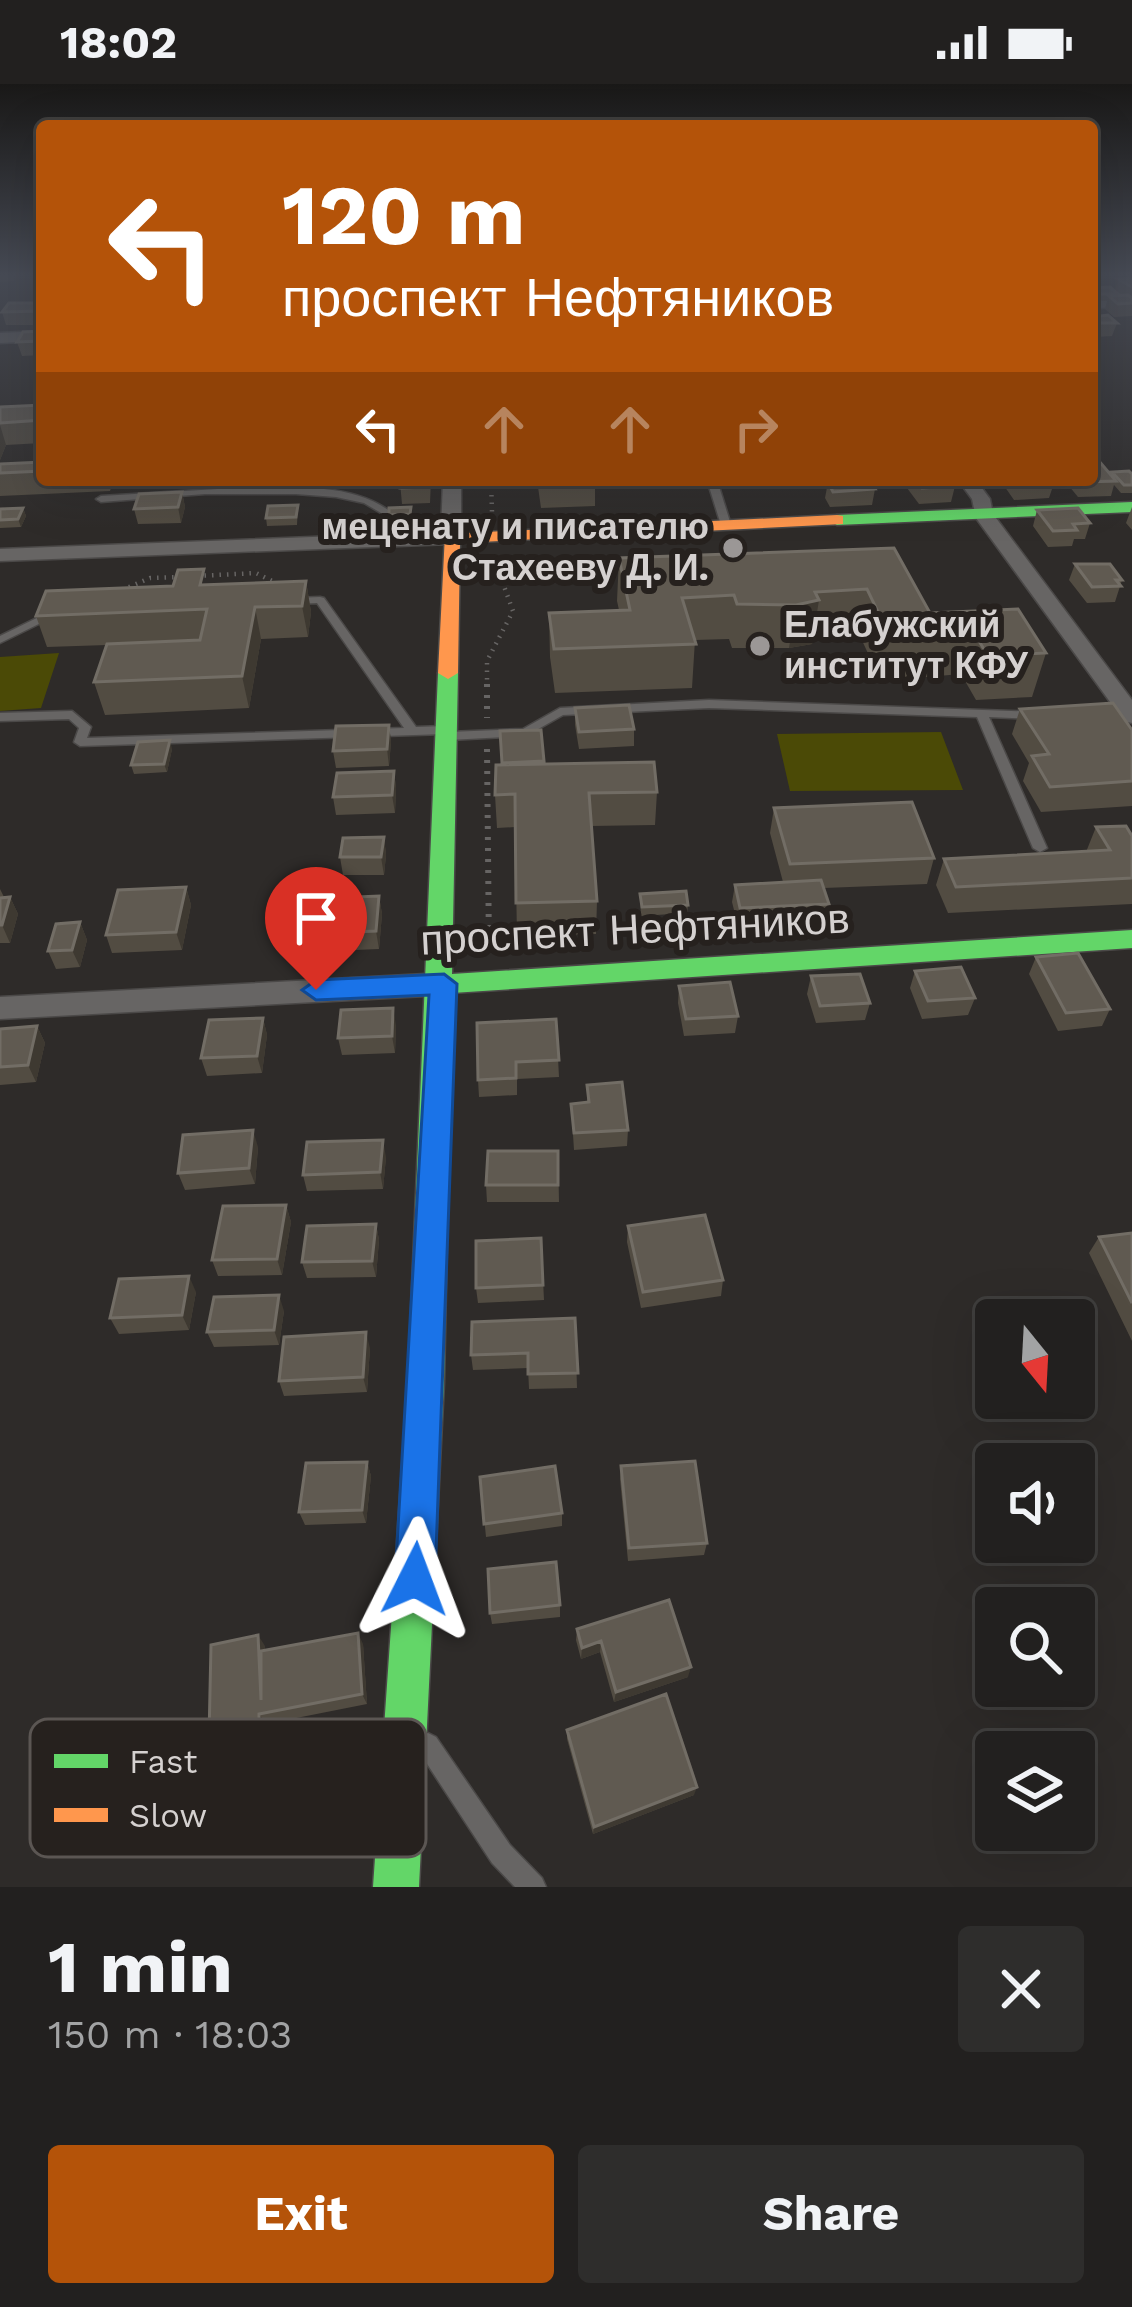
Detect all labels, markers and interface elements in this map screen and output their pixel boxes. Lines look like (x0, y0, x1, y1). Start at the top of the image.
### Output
text: 18:02 (60, 16, 177, 69)
text: 120 m (282, 166, 525, 264)
icon: left (84, 168, 240, 324)
text: проспект Нефтяников (282, 266, 834, 329)
icon: left (345, 396, 411, 462)
icon: ahead (471, 396, 537, 462)
icon: ahead (597, 396, 663, 462)
icon: right (723, 396, 789, 462)
place label: меценату и писателю Стахееву Д. И. (322, 506, 709, 589)
marker: меценату и писателю Стахееву Д. И. (720, 535, 746, 561)
place label: Елабужский институт КФУ (784, 604, 1028, 687)
marker: Елабужский институт КФУ (747, 633, 773, 659)
pin (265, 867, 367, 990)
icon: arrive (283, 885, 349, 951)
street label: проспект Нефтяников (419, 893, 851, 965)
north arrow (975, 1299, 1095, 1419)
map controls (975, 1299, 1095, 1851)
button: sound (975, 1443, 1095, 1563)
position arrow (352, 1516, 478, 1642)
button: search (975, 1587, 1095, 1707)
legend (30, 1719, 426, 1857)
button: layers (975, 1731, 1095, 1851)
text: Fast (129, 1742, 198, 1781)
text: Slow (129, 1796, 207, 1835)
text: 1 min (48, 1925, 233, 2009)
button: close (958, 1926, 1084, 2052)
text: 150 m · 18:03 (48, 2012, 292, 2057)
button: Exit (48, 2145, 554, 2283)
button: Share (578, 2145, 1084, 2283)

